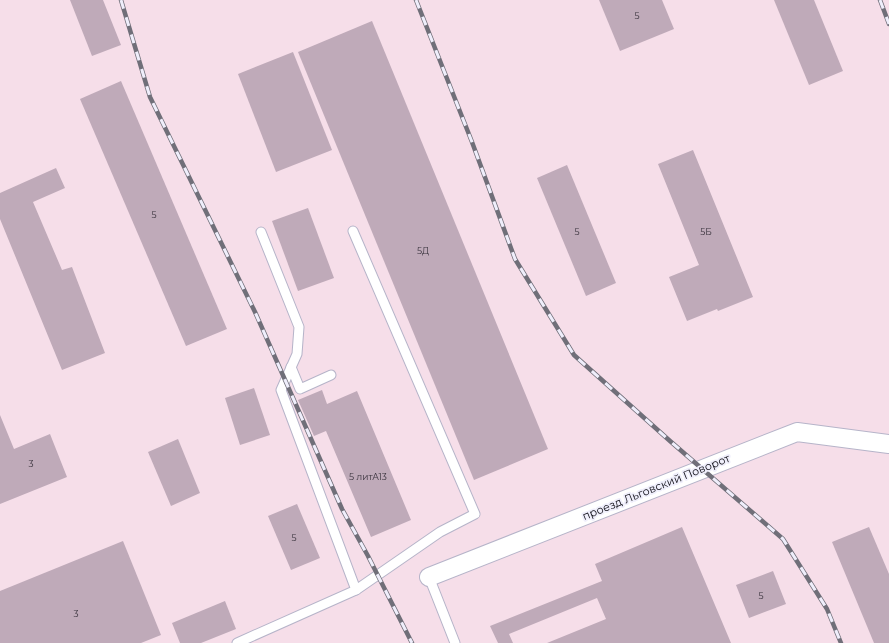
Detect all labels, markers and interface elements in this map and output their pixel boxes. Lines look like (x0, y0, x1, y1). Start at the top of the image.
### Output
house number: 5 (634, 10, 640, 21)
house number: 5 (151, 209, 157, 220)
house number: 5 (574, 226, 580, 237)
house number: 5Б (700, 226, 712, 237)
house number: 5Д (417, 245, 429, 256)
street label: проезд Льговский Поворот (580, 451, 733, 523)
house number: 3 (28, 458, 34, 469)
house number: 5 литА13 (349, 471, 387, 482)
house number: 5 (291, 532, 297, 543)
house number: 5 (758, 590, 764, 601)
house number: 3 (73, 608, 79, 619)

